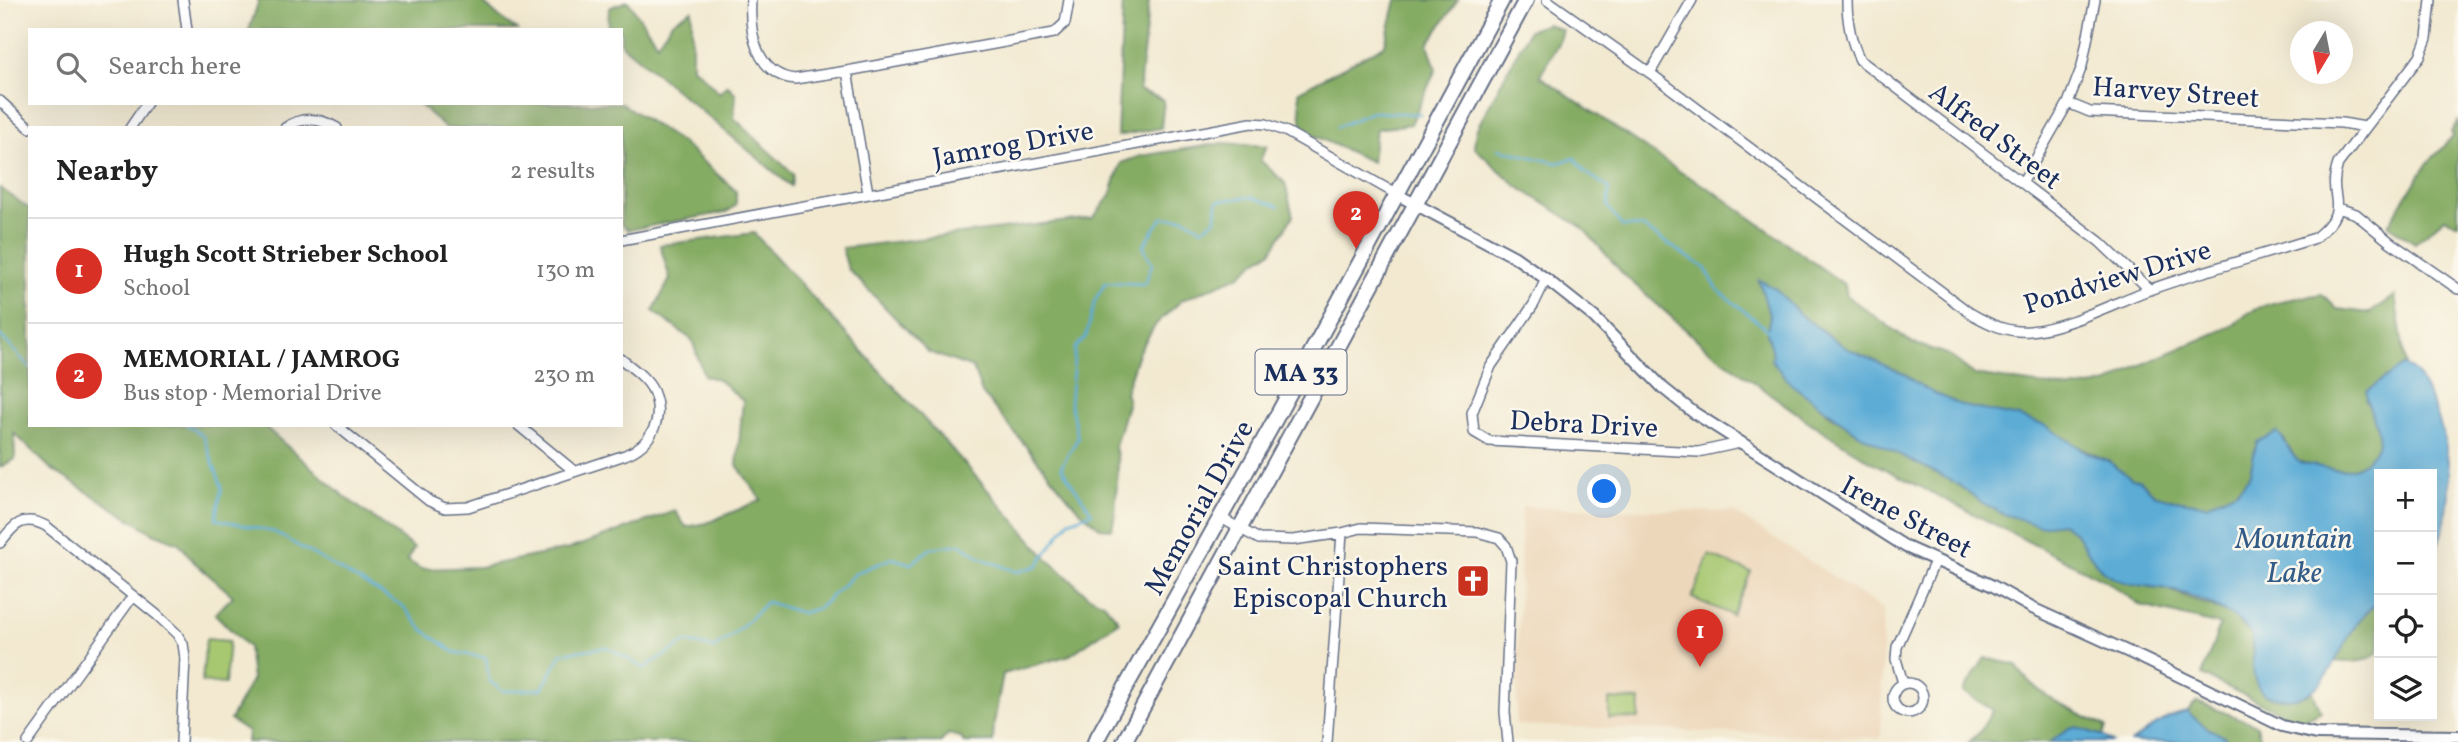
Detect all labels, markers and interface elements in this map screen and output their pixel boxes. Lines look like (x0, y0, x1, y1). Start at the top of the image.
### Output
north arrow (2290, 21, 2353, 84)
search box (28, 28, 623, 105)
icon: search (52, 48, 90, 86)
text: Search here (108, 49, 241, 85)
street label: Harvey Street (2091, 68, 2261, 119)
street label: Alfred Street (1920, 74, 2069, 200)
street label: Jamrog Drive (930, 112, 1097, 179)
text: Nearby (56, 151, 158, 193)
text: 2 results (510, 156, 595, 188)
pin: 2 (1333, 191, 1379, 249)
street label: Pondview Drive (2019, 231, 2216, 325)
text: Hugh Scott Strieber School (123, 237, 448, 273)
text: 1 (74, 255, 84, 287)
text: 130 m (536, 255, 595, 287)
text: School (123, 273, 190, 305)
text: MEMORIAL / JAMROG (123, 342, 400, 378)
road number: MA 33 (1256, 350, 1346, 394)
text: 2 (73, 360, 85, 392)
text: 230 m (533, 360, 595, 392)
text: Bus stop · Memorial Drive (123, 378, 382, 410)
street label: Debra Drive (1509, 402, 1659, 449)
street label: Memorial Drive (1136, 414, 1264, 603)
street label: Irene Street (1833, 467, 1979, 569)
map controls (2374, 469, 2437, 721)
button: + (2374, 469, 2437, 532)
your location (1587, 474, 1621, 508)
water label: Mountain Lake (2234, 519, 2353, 595)
button: − (2374, 532, 2437, 595)
place label: Saint Christophers Episcopal Church (1217, 548, 1448, 619)
church icon: Saint Christophers Episcopal Church (1454, 562, 1492, 600)
button: locate (2374, 595, 2437, 658)
pin: 1 (1677, 609, 1723, 667)
button: layers (2374, 658, 2437, 721)

